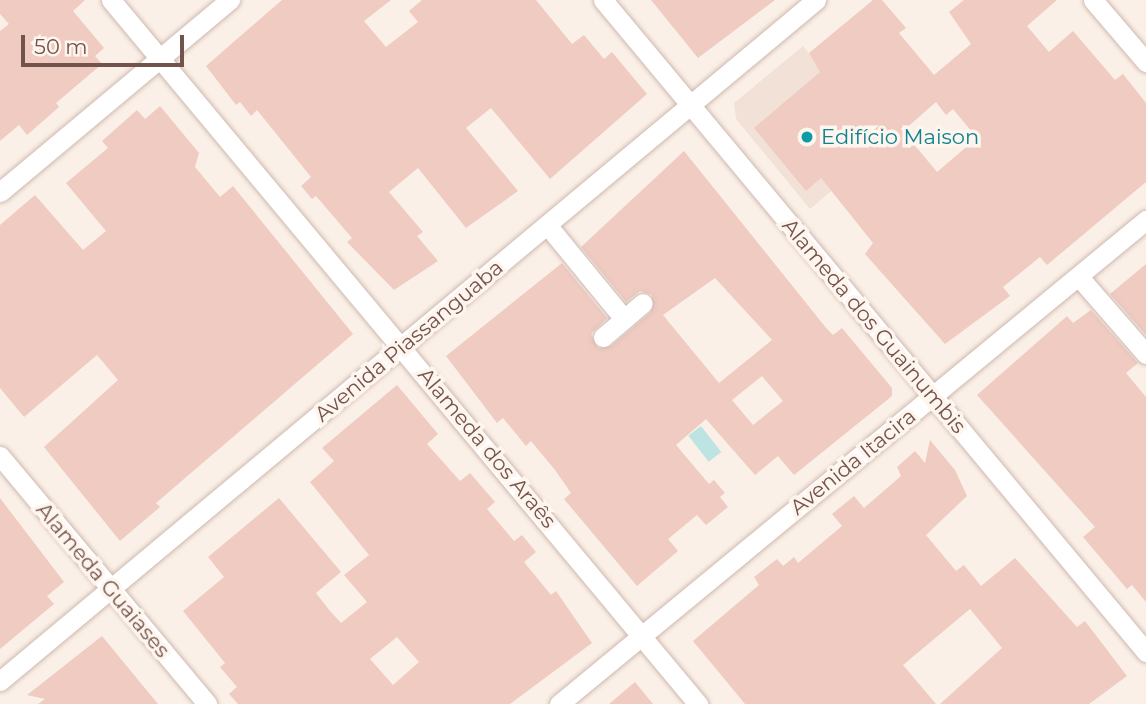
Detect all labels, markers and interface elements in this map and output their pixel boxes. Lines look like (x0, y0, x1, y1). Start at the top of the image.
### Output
scale bar (24, 21, 187, 65)
text: 50 m (34, 34, 88, 59)
place label: Edifício Maison (821, 124, 979, 150)
marker: Edifício Maison (799, 129, 815, 145)
street label: Alameda dos Guainumbis (777, 214, 971, 438)
street label: Avenida Piassanguaba (310, 255, 508, 427)
street label: Alameda dos Araês (413, 363, 561, 533)
street label: Avenida Itacira (785, 404, 921, 520)
street label: Alameda Guaiases (31, 498, 175, 662)

